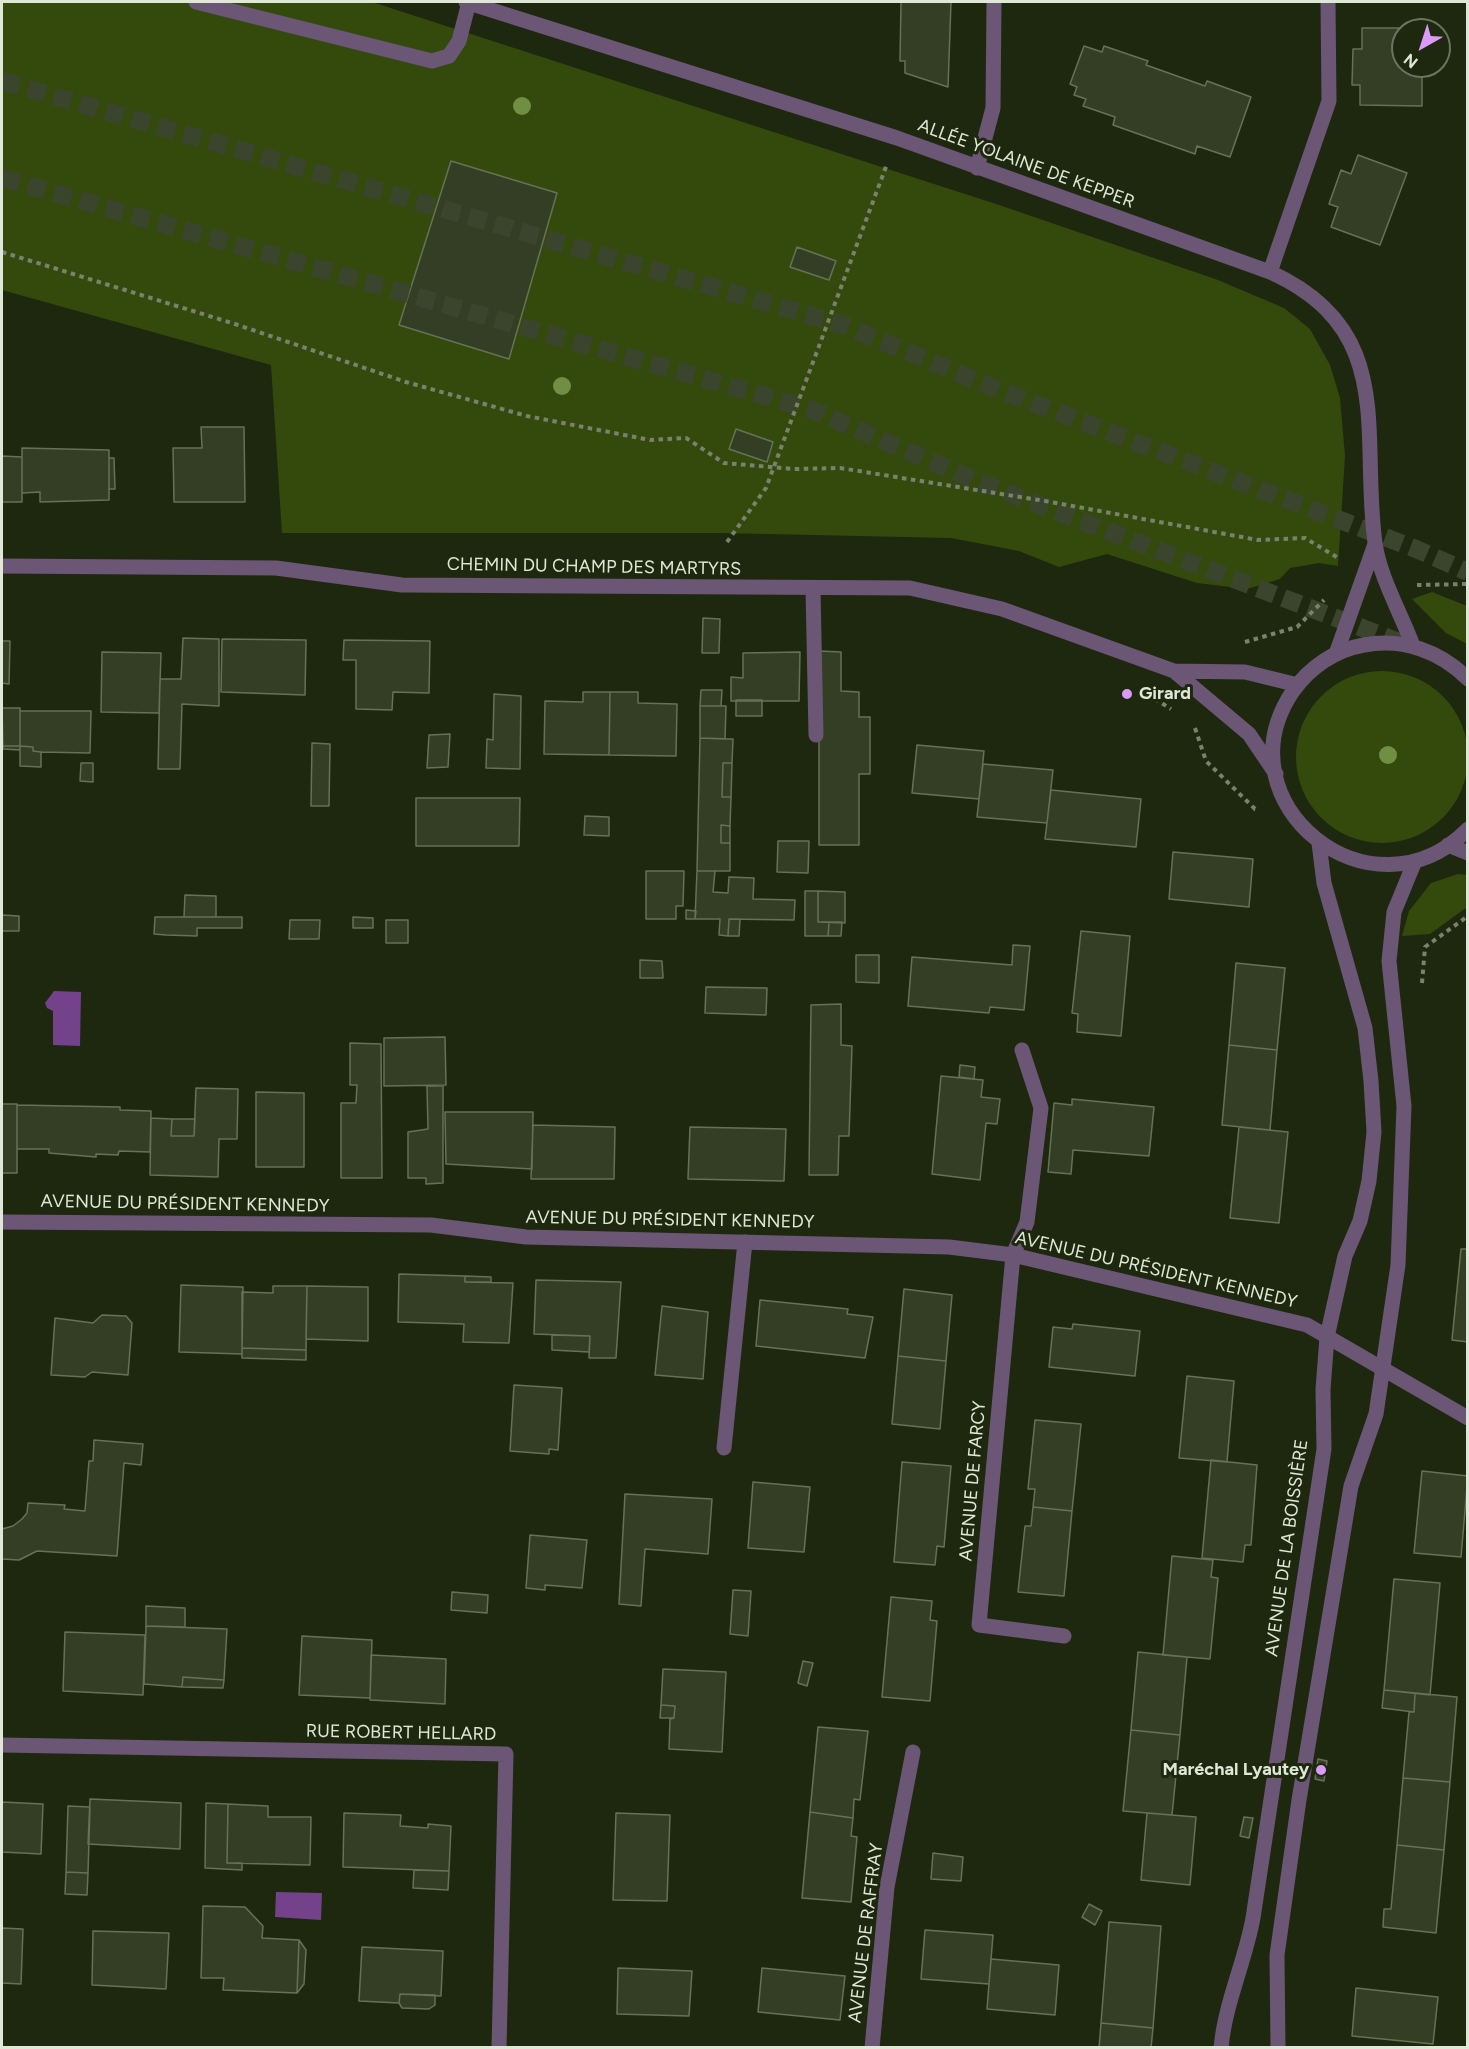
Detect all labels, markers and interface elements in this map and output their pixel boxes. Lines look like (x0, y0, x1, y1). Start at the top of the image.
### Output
north arrow (1391, 18, 1451, 78)
text: N (1400, 50, 1421, 72)
street label: ALLÉE YOLAINE DE KEPPER (915, 115, 1137, 213)
street label: CHEMIN DU CHAMP DES MARTYRS (447, 554, 741, 580)
place label: Girard (1139, 683, 1191, 705)
marker: Girard (1120, 687, 1134, 701)
street label: AVENUE DU PRÉSIDENT KENNEDY (40, 1191, 330, 1217)
street label: AVENUE DU PRÉSIDENT KENNEDY (525, 1207, 815, 1233)
street label: AVENUE DU PRÉSIDENT KENNEDY (1013, 1227, 1299, 1313)
street label: AVENUE DE FARCY (955, 1400, 991, 1562)
street label: AVENUE DE LA BOISSIÈRE (1261, 1438, 1313, 1658)
street label: RUE ROBERT HELLARD (306, 1721, 496, 1745)
place label: Maréchal Lyautey (1162, 1759, 1309, 1781)
marker: Maréchal Lyautey (1314, 1763, 1328, 1777)
street label: AVENUE DE RAFFRAY (844, 1842, 888, 2024)

